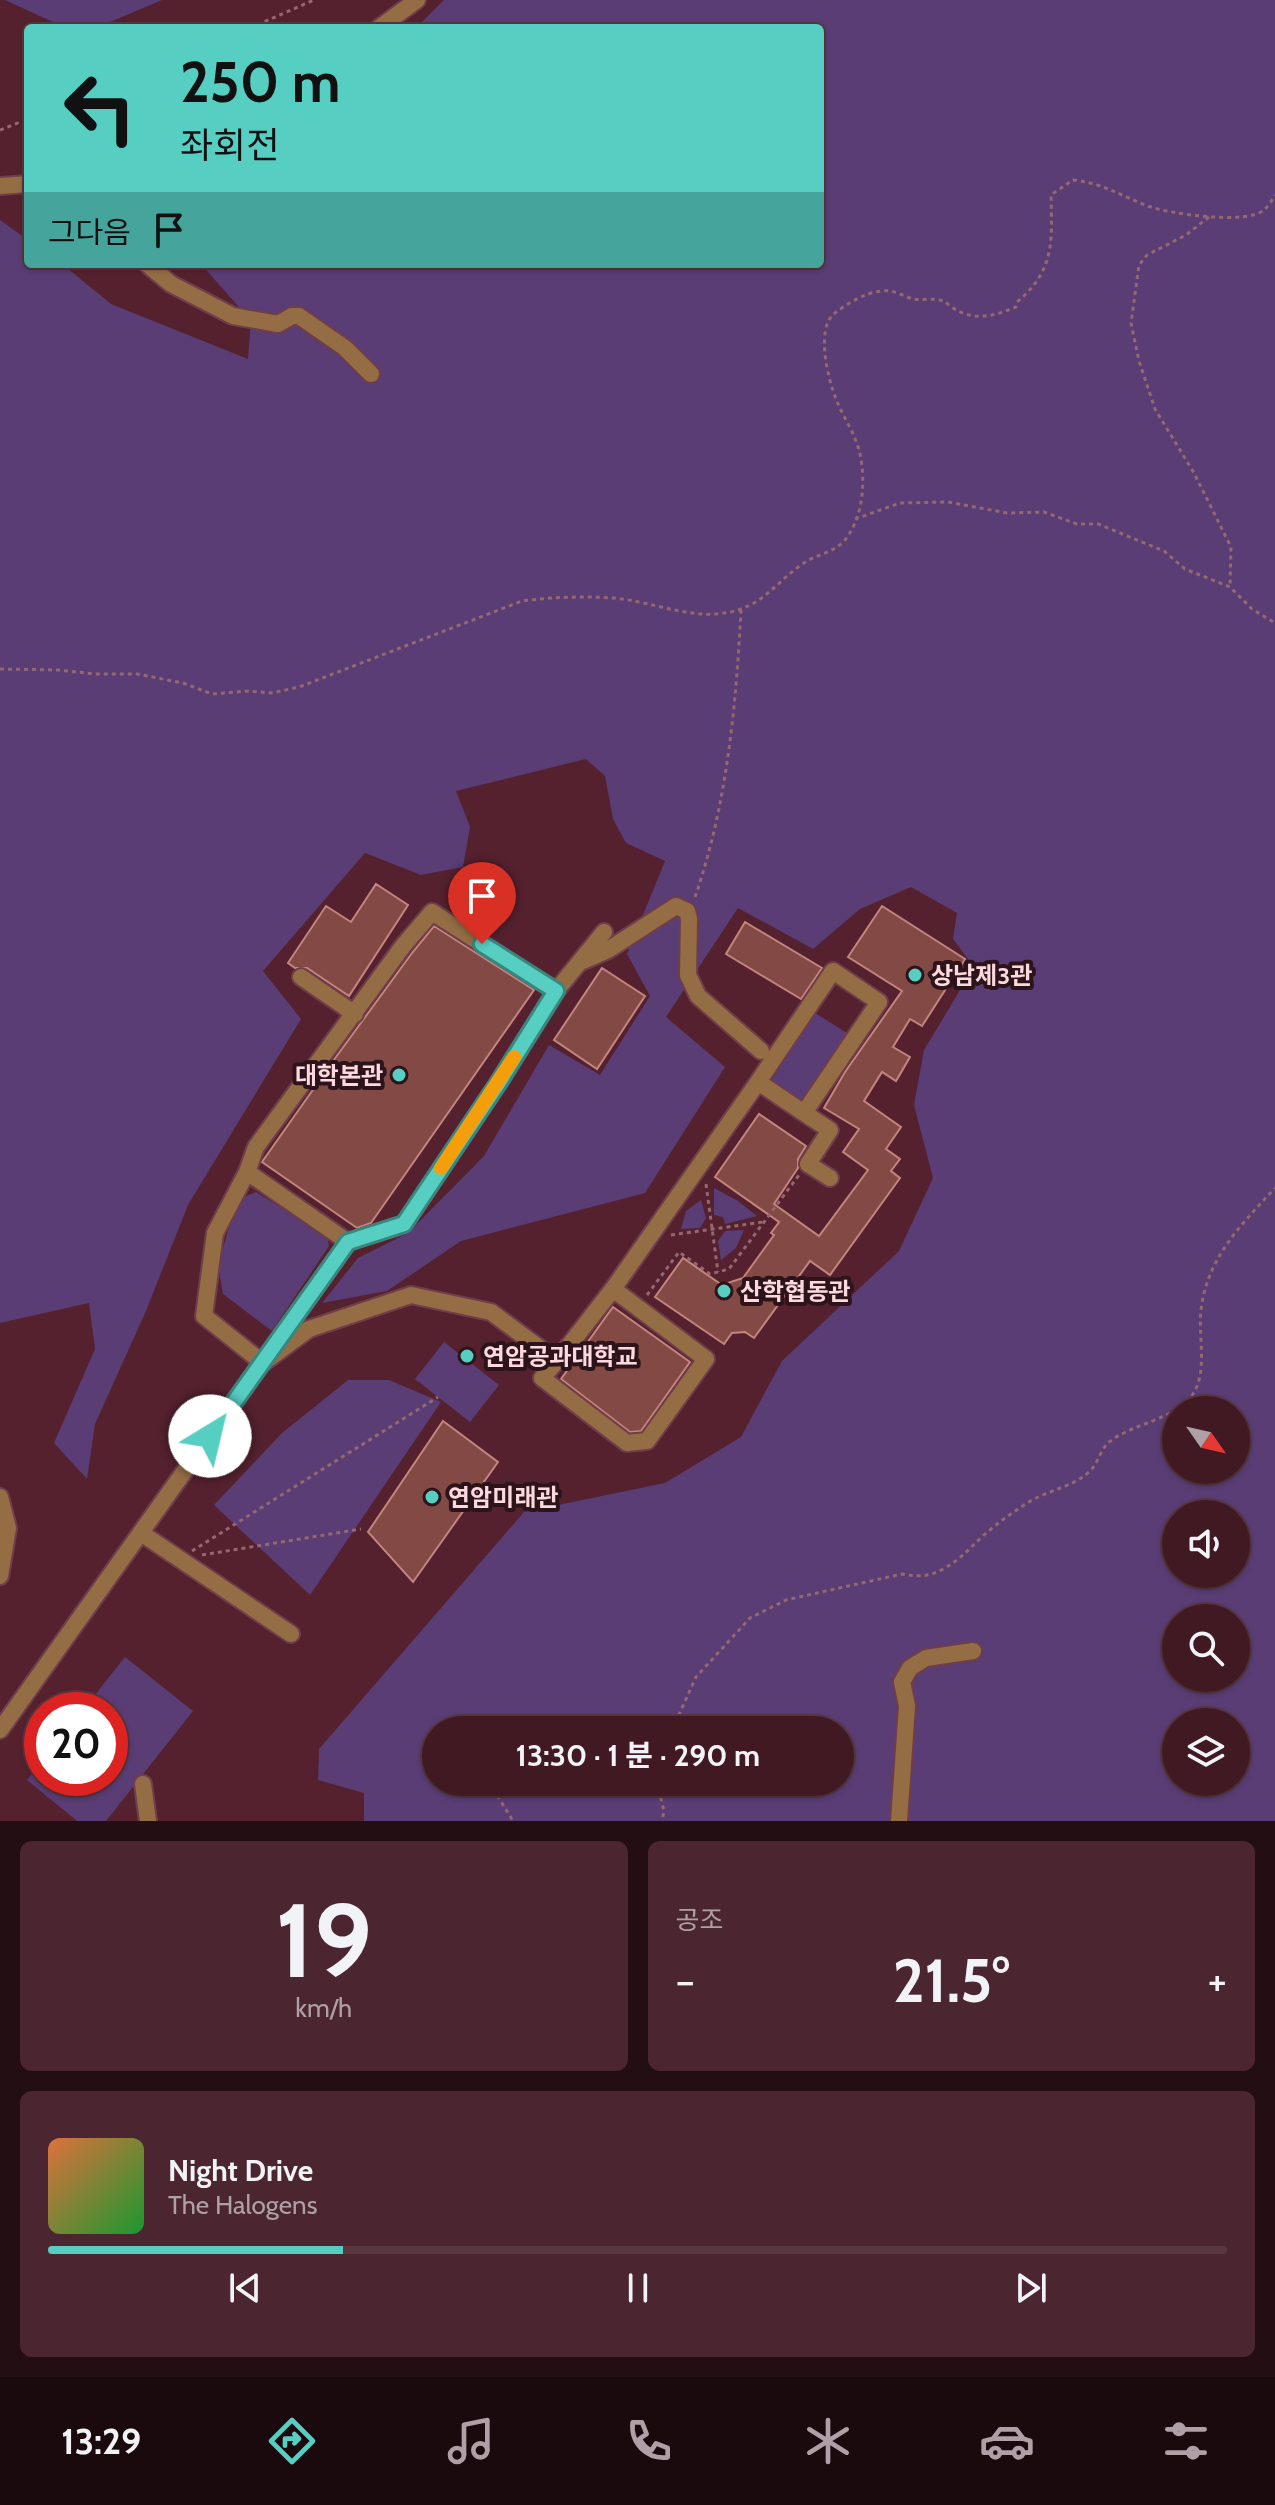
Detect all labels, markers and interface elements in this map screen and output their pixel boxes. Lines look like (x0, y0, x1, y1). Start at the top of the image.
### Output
text: 250 m (180, 48, 341, 116)
icon: left (48, 56, 152, 160)
text: 좌회전 (180, 123, 279, 167)
icon: arrive (147, 208, 191, 252)
text: 그다음 (48, 214, 131, 251)
pin (448, 862, 516, 944)
icon: arrive (460, 874, 504, 918)
place label: 상남제3관 (931, 961, 1032, 990)
marker: 상남제3관 (906, 966, 924, 984)
place label: 대학본관 (295, 1061, 383, 1090)
marker: 대학본관 (390, 1066, 408, 1084)
place label: 산학협동관 (740, 1277, 850, 1306)
marker: 산학협동관 (715, 1282, 733, 1300)
place label: 연암공과대학교 (483, 1342, 638, 1371)
marker: 연암공과대학교 (458, 1347, 476, 1365)
position arrow (168, 1394, 252, 1478)
north arrow (1162, 1396, 1250, 1484)
map controls (1162, 1396, 1250, 1796)
place label: 연암미래관 (448, 1483, 558, 1512)
marker: 연암미래관 (423, 1488, 441, 1506)
button: sound (1162, 1500, 1250, 1588)
button: search (1162, 1604, 1250, 1692)
speed limit sign: 20 (24, 1692, 128, 1796)
button: layers (1162, 1708, 1250, 1796)
text: 13:30 · 1 분 · 290 m (516, 1737, 760, 1774)
text: 19 (275, 1877, 372, 2003)
text: 공조 (676, 1904, 723, 1936)
text: 21.5° (893, 1944, 1010, 2017)
text: − (676, 1954, 695, 2007)
text: + (1208, 1954, 1227, 2007)
text: km/h (295, 1992, 352, 2024)
text: Night Drive (168, 2152, 313, 2189)
text: The Halogens (168, 2189, 317, 2221)
icon: previous (223, 2266, 267, 2310)
icon: pause (616, 2266, 660, 2310)
icon: next (1009, 2266, 1053, 2310)
icon: directions (264, 2413, 320, 2469)
icon: music (443, 2413, 499, 2469)
icon: phone (621, 2413, 677, 2469)
icon: climate (800, 2413, 856, 2469)
icon: car (979, 2413, 1035, 2469)
icon: filters (1158, 2413, 1214, 2469)
text: 13:29 (61, 2419, 141, 2463)

